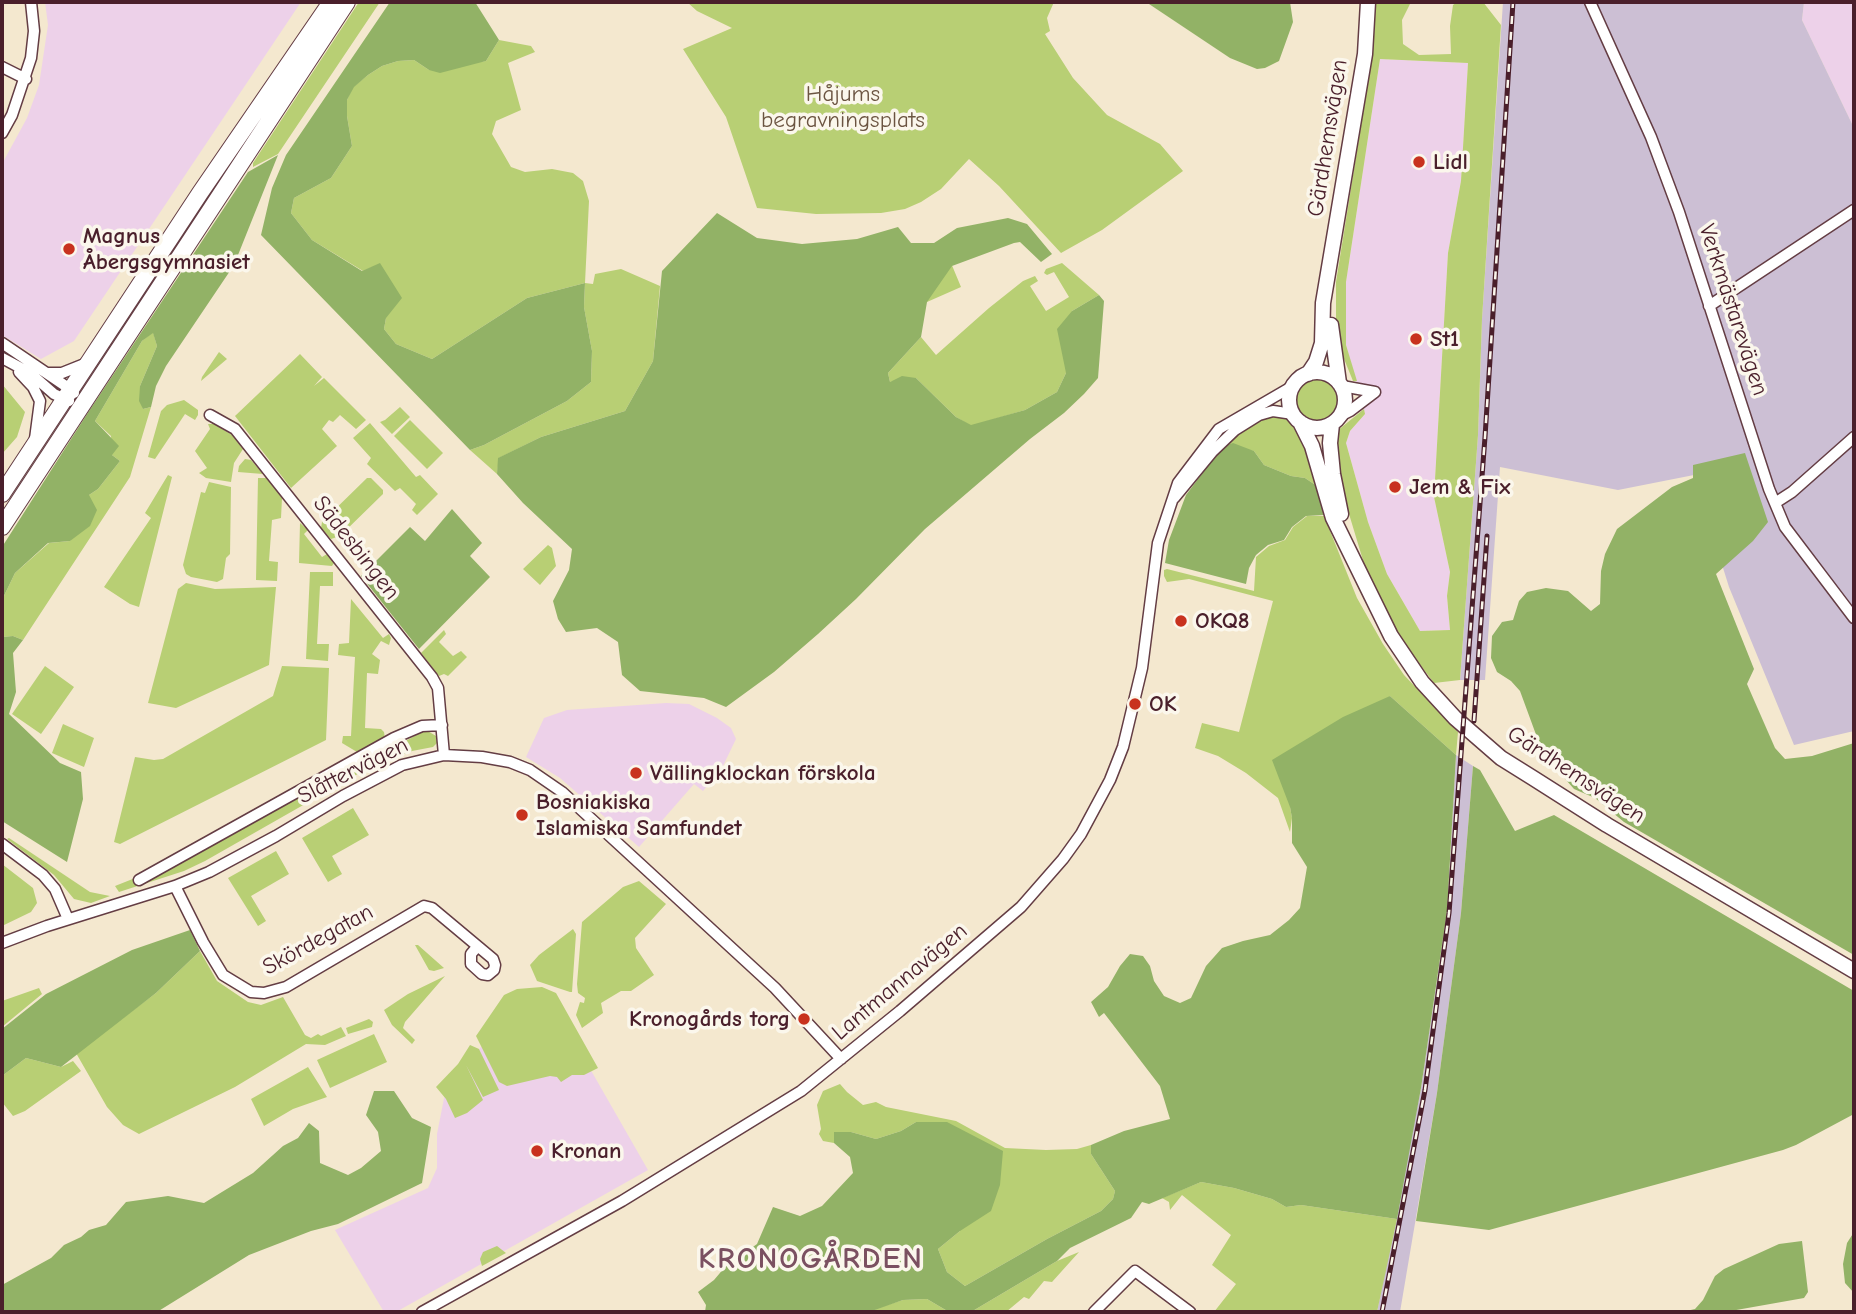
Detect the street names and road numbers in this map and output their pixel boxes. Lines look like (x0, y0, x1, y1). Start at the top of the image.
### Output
street label: Gärdhemsvägen (1302, 57, 1354, 219)
street label: Verkmästarevägen (1692, 221, 1774, 399)
street label: Sädesbingen (307, 490, 405, 606)
street label: Gärdhemsvägen (1502, 720, 1650, 830)
street label: Slåttervägen (293, 731, 413, 811)
street label: Skördegatan (258, 898, 378, 982)
street label: Lantmannavägen (827, 917, 973, 1047)

